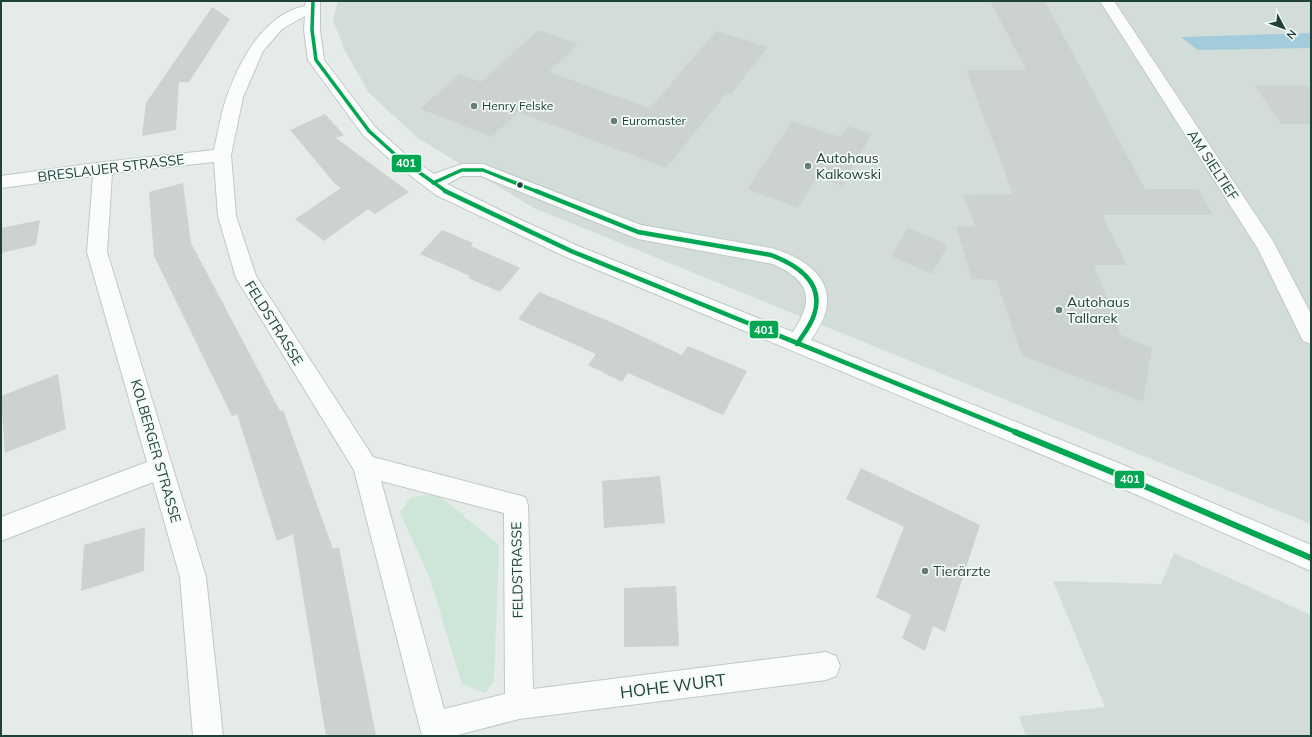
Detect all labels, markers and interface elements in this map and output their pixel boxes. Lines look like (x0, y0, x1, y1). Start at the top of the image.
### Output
north arrow (1264, 8, 1304, 48)
text: N (1284, 27, 1300, 42)
place label: Henry Felske (482, 98, 553, 113)
marker: Henry Felske (469, 101, 479, 111)
place label: Euromaster (622, 113, 686, 128)
marker: Euromaster (609, 116, 619, 126)
street label: AM SIELTIEF (1184, 126, 1243, 204)
place label: Autohaus Kalkowski (816, 149, 881, 183)
street label: BRESLAUER STRASSE (37, 150, 185, 186)
line badge: 401 (391, 154, 422, 173)
text: 401 (396, 156, 416, 170)
marker: Autohaus Kalkowski (803, 161, 813, 171)
unlabelled marker (515, 180, 525, 190)
street label: FELDSTRASSE (241, 277, 307, 369)
place label: Autohaus Tallarek (1067, 293, 1130, 327)
marker: Autohaus Tallarek (1054, 305, 1064, 315)
line badge: 401 (749, 320, 779, 339)
text: 401 (754, 323, 774, 337)
street label: KOLBERGER STRASSE (127, 377, 185, 525)
line badge: 401 (1114, 470, 1145, 489)
text: 401 (1120, 472, 1140, 486)
street label: FELDSTRASSE (507, 522, 527, 618)
place label: Tierärzte (933, 562, 991, 580)
marker: Tierärzte (920, 566, 930, 576)
street label: HOHE WURT (619, 668, 728, 702)

